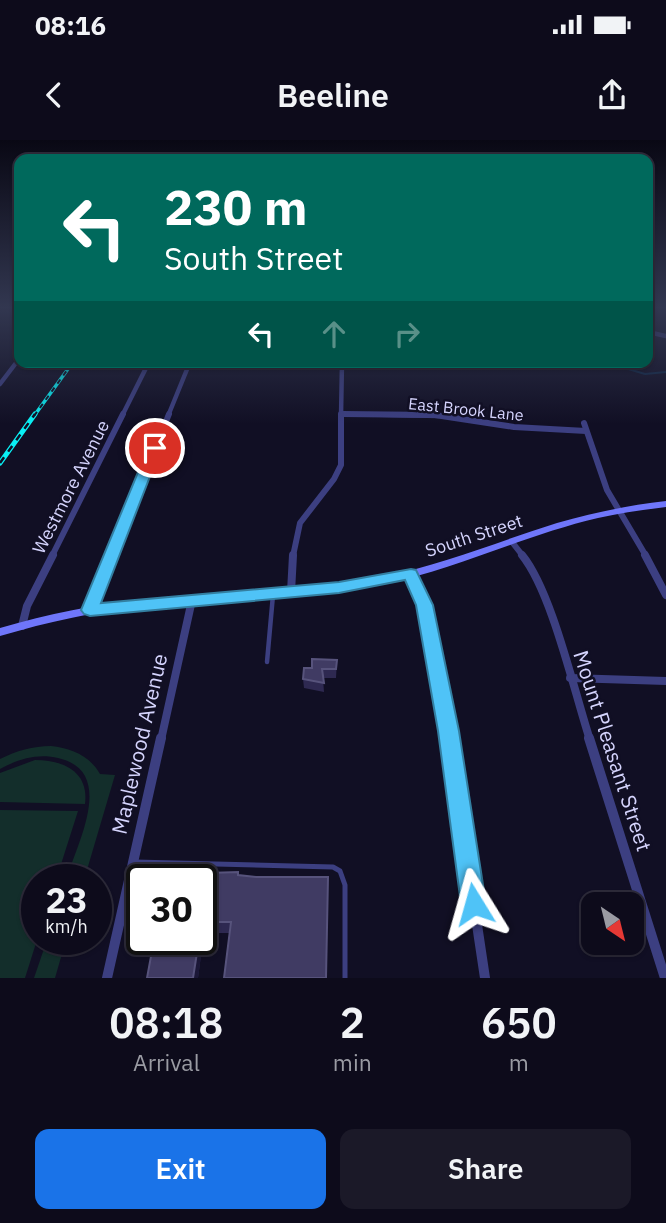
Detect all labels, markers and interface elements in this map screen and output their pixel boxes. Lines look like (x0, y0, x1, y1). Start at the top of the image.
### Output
text: 08:16 (35, 8, 106, 42)
text: Beeline (277, 74, 389, 116)
icon: back (35, 76, 73, 114)
icon: share (593, 76, 631, 114)
text: 230 m (164, 175, 308, 238)
icon: left (49, 182, 140, 273)
text: South Street (164, 237, 343, 279)
icon: left (242, 315, 280, 353)
icon: ahead (315, 315, 353, 353)
icon: right (388, 315, 426, 353)
street label: East Brook Lane (407, 393, 525, 425)
street label: Westmore Avenue (27, 416, 114, 558)
pin (125, 418, 185, 478)
icon: arrive (136, 429, 174, 467)
street label: South Street (422, 509, 525, 562)
street label: Mount Pleasant Street (567, 647, 659, 855)
street label: Maplewood Avenue (105, 651, 173, 837)
speed limit sign: 30 (126, 864, 217, 955)
position arrow (437, 867, 511, 941)
text: 23 (45, 877, 88, 923)
north arrow (581, 892, 644, 956)
map controls (581, 892, 644, 955)
text: km/h (45, 915, 88, 938)
text: 08:18 (109, 995, 224, 1050)
text: 2 (340, 995, 365, 1050)
text: 650 (481, 995, 557, 1050)
text: Arrival (133, 1047, 200, 1077)
text: min (333, 1047, 372, 1077)
text: m (509, 1047, 529, 1077)
button: Exit (35, 1129, 326, 1209)
button: Share (340, 1129, 631, 1209)

